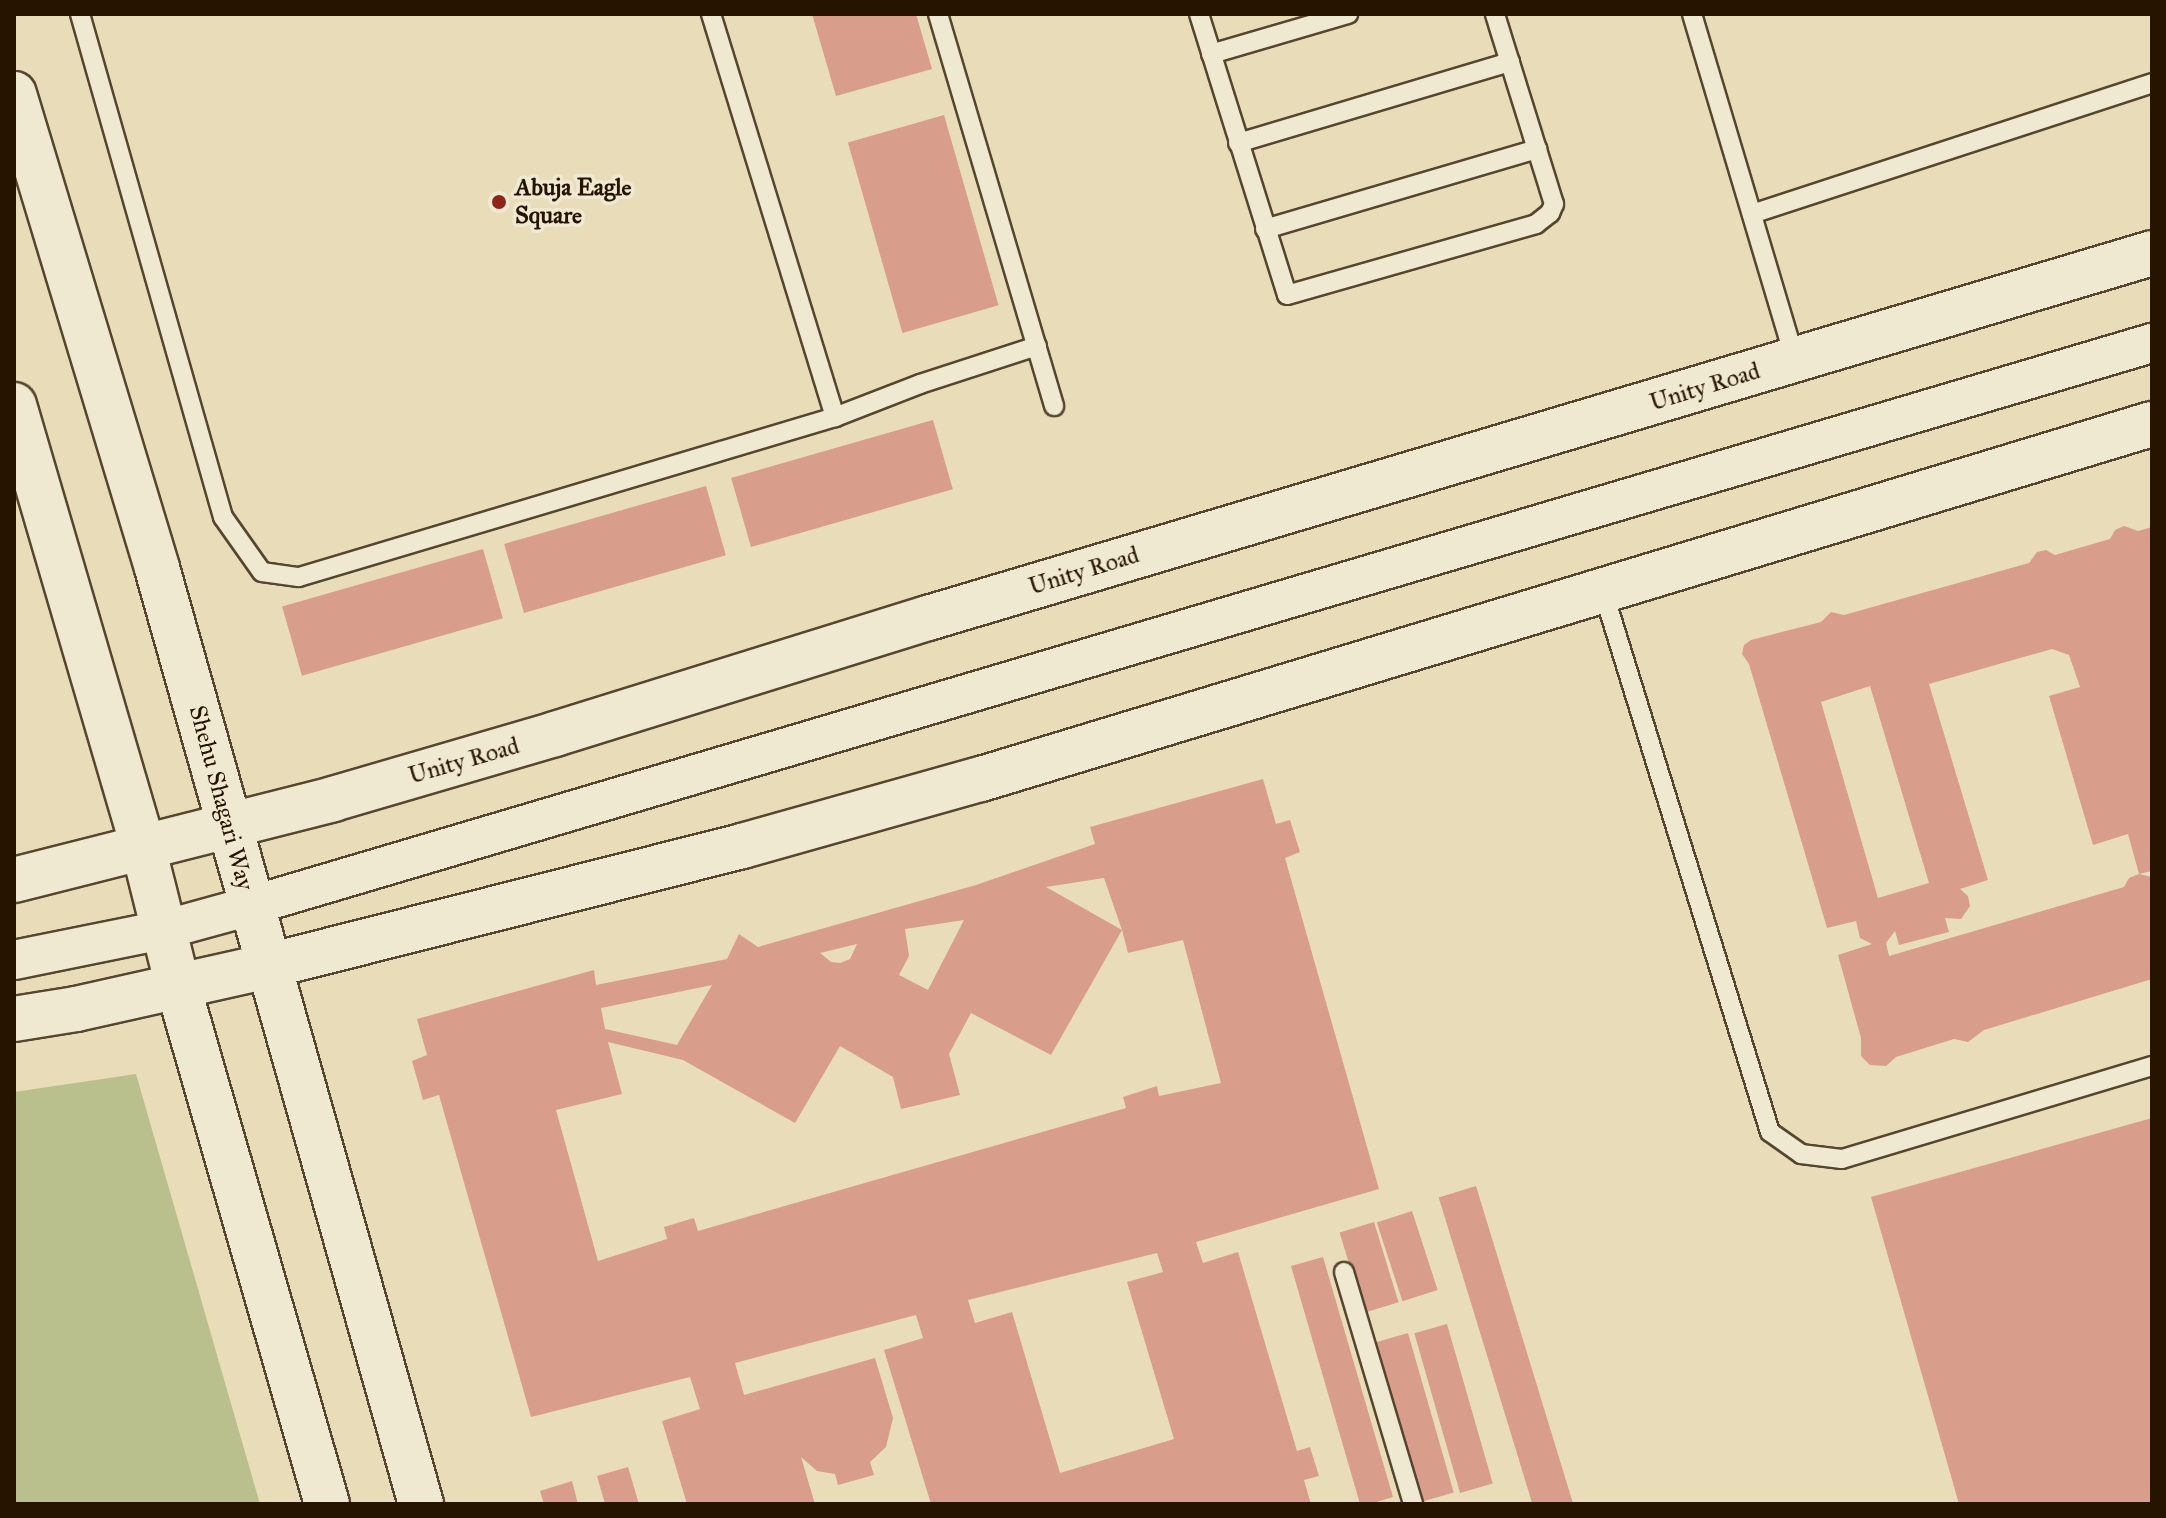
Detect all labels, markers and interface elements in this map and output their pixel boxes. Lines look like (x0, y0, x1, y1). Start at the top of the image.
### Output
place label: Abuja Eagle Square (515, 174, 632, 230)
marker: Abuja Eagle Square (490, 193, 508, 211)
street label: Unity Road (1646, 357, 1764, 417)
street label: Unity Road (1025, 541, 1143, 601)
street label: Shehu Shagari Way (182, 702, 260, 894)
street label: Unity Road (405, 731, 523, 791)

